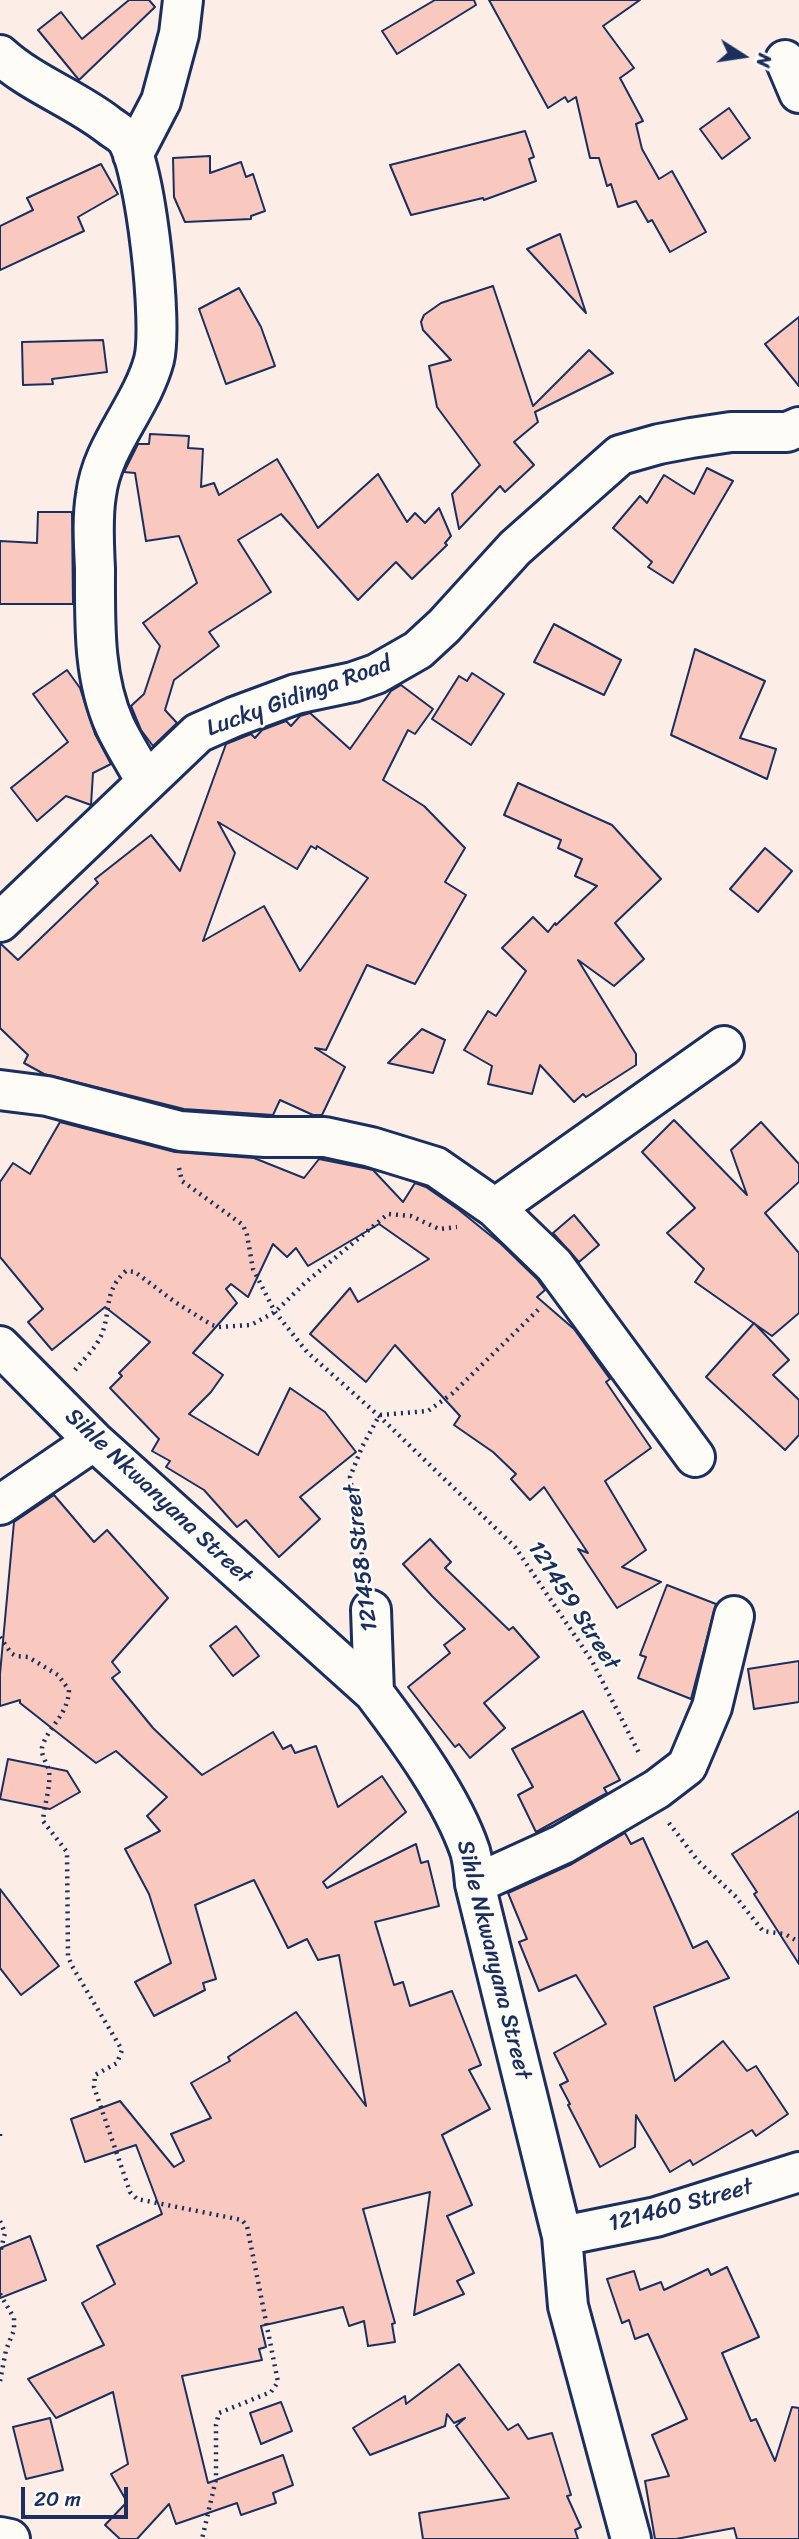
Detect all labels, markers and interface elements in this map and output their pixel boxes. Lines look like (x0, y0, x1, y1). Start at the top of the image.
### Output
north arrow (708, 21, 778, 91)
text: N (747, 51, 782, 70)
street label: Lucky Gidinga Road (203, 651, 395, 743)
street label: Sihle Nkwanyana Street (59, 1403, 257, 1591)
street label: 121458 Street (339, 1483, 385, 1633)
street label: 121459 Street (521, 1536, 625, 1676)
street label: Sihle Nkwanyana Street (450, 1838, 536, 2082)
street label: 121460 Street (606, 2174, 756, 2238)
scale bar (24, 2472, 131, 2516)
text: 20 m (34, 2480, 81, 2518)

